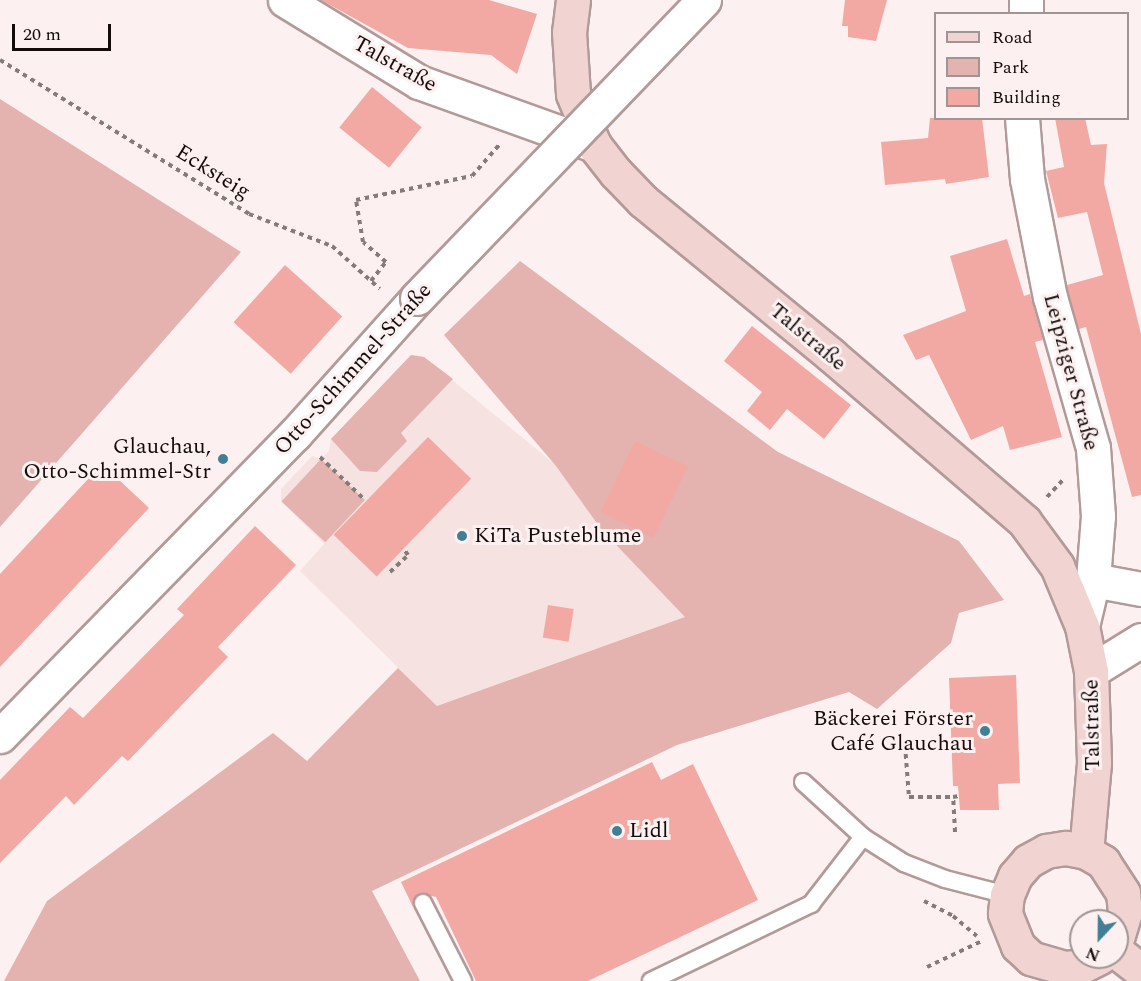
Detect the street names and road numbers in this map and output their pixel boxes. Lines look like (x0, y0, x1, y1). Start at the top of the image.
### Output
street label: Talstraße (348, 30, 442, 98)
street label: Ecksteig (171, 139, 255, 205)
street label: Otto-Schimmel-Straße (269, 277, 437, 461)
street label: Leipziger Straße (1037, 291, 1105, 453)
street label: Talstraße (764, 297, 852, 377)
street label: Talstraße (1078, 679, 1106, 771)

